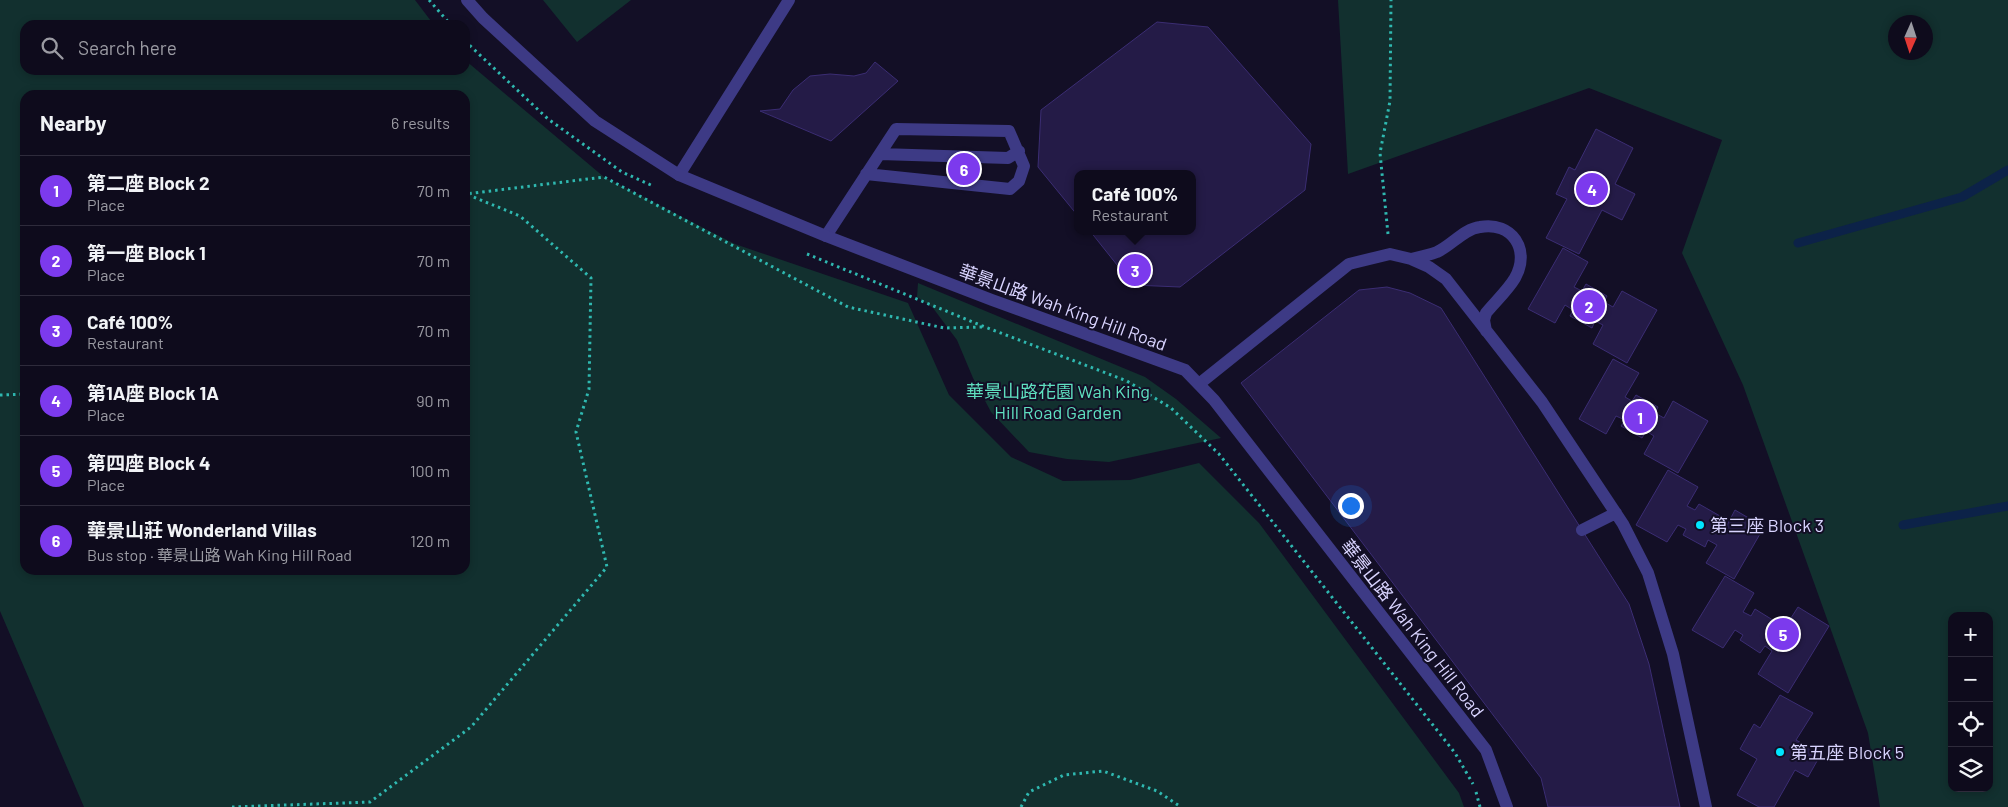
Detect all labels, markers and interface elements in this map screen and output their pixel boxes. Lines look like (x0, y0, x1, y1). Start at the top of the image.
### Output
north arrow (1888, 15, 1933, 60)
search box (20, 20, 470, 75)
icon: search (38, 34, 66, 62)
text: Search here (78, 36, 177, 59)
text: Nearby (40, 110, 106, 135)
text: 6 results (391, 113, 450, 132)
pin: 6 (948, 150, 980, 188)
popup (1074, 170, 1196, 235)
pin: 4 (1576, 170, 1608, 208)
text: 第二座 Block 2 (87, 171, 210, 194)
text: 1 (53, 181, 59, 200)
text: 70 m (417, 181, 450, 200)
text: Café 100% (1092, 182, 1178, 205)
text: Place (87, 195, 125, 214)
text: Restaurant (1092, 205, 1169, 224)
text: 第一座 Block 1 (87, 241, 206, 264)
text: 2 (52, 251, 60, 270)
text: 70 m (417, 251, 450, 270)
pin: 3 (1119, 251, 1151, 289)
street label: 華景山路 Wah King Hill Road (956, 259, 1170, 355)
text: Place (87, 265, 125, 284)
pin: 2 (1573, 287, 1605, 325)
text: Café 100% (87, 310, 173, 333)
text: 3 (52, 321, 60, 340)
text: 70 m (417, 321, 450, 340)
text: Restaurant (87, 333, 164, 352)
park label: 華景山路花園 Wah King Hill Road Garden (966, 380, 1150, 423)
text: 第1A座 Block 1A (87, 381, 219, 404)
text: 4 (51, 391, 61, 410)
text: 90 m (416, 391, 450, 410)
pin: 1 (1624, 398, 1656, 436)
text: Place (87, 405, 125, 424)
text: 第四座 Block 4 (87, 451, 210, 474)
text: 5 (52, 461, 60, 480)
text: 100 m (410, 461, 450, 480)
text: Place (87, 475, 125, 494)
your location (1338, 493, 1364, 519)
place label: 第三座 Block 3 (1710, 514, 1824, 536)
text: 華景山莊 Wonderland Villas (87, 518, 317, 541)
marker: 第三座 Block 3 (1694, 519, 1706, 531)
text: 6 (52, 531, 60, 550)
text: 120 m (410, 531, 450, 550)
street label: 華景山路 Wah King Hill Road (1337, 535, 1489, 721)
text: Bus stop · 華景山路 Wah King Hill Road (87, 545, 352, 564)
map controls (1948, 612, 1993, 792)
button: + (1948, 612, 1993, 657)
pin: 5 (1767, 615, 1799, 653)
button: − (1948, 657, 1993, 702)
button: locate (1948, 702, 1993, 747)
place label: 第五座 Block 5 (1790, 741, 1904, 763)
marker: 第五座 Block 5 (1774, 746, 1786, 758)
button: layers (1948, 747, 1993, 792)

